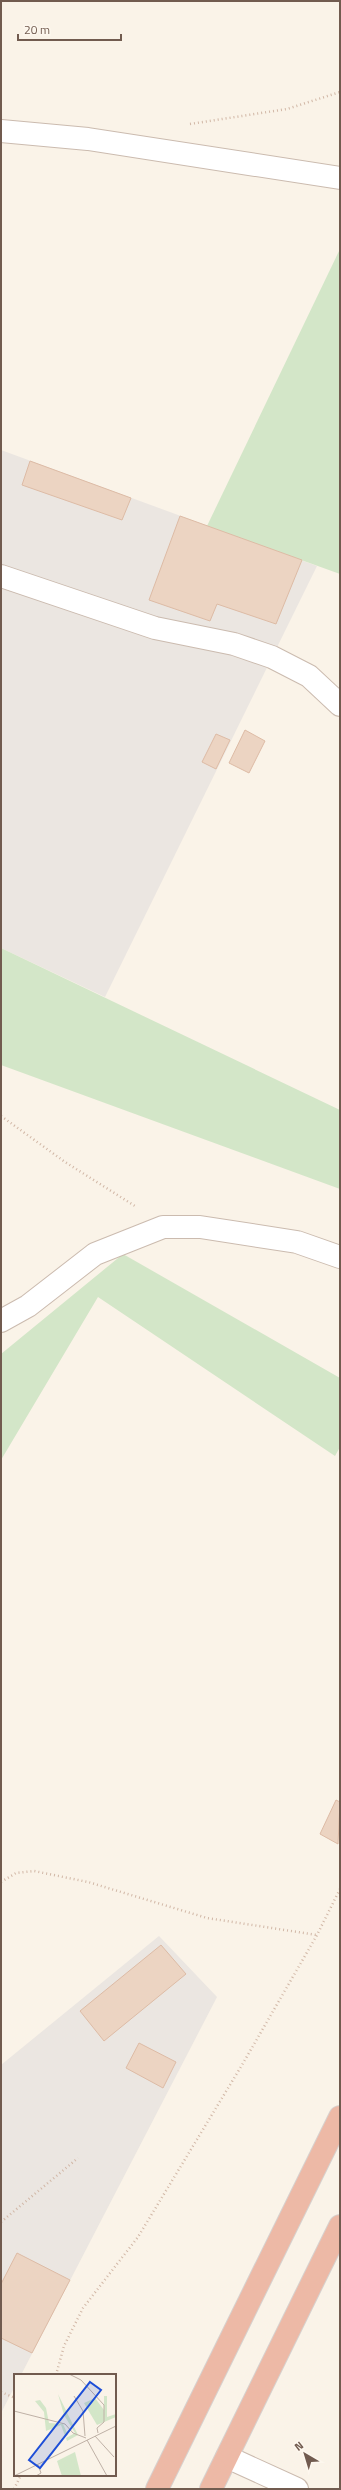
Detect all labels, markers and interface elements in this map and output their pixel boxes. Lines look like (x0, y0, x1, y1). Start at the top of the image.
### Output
scale bar (18, 16, 121, 42)
text: 20 m (24, 20, 50, 39)
inset map (14, 2374, 116, 2476)
north arrow (285, 2434, 325, 2474)
text: N (291, 2437, 307, 2455)

